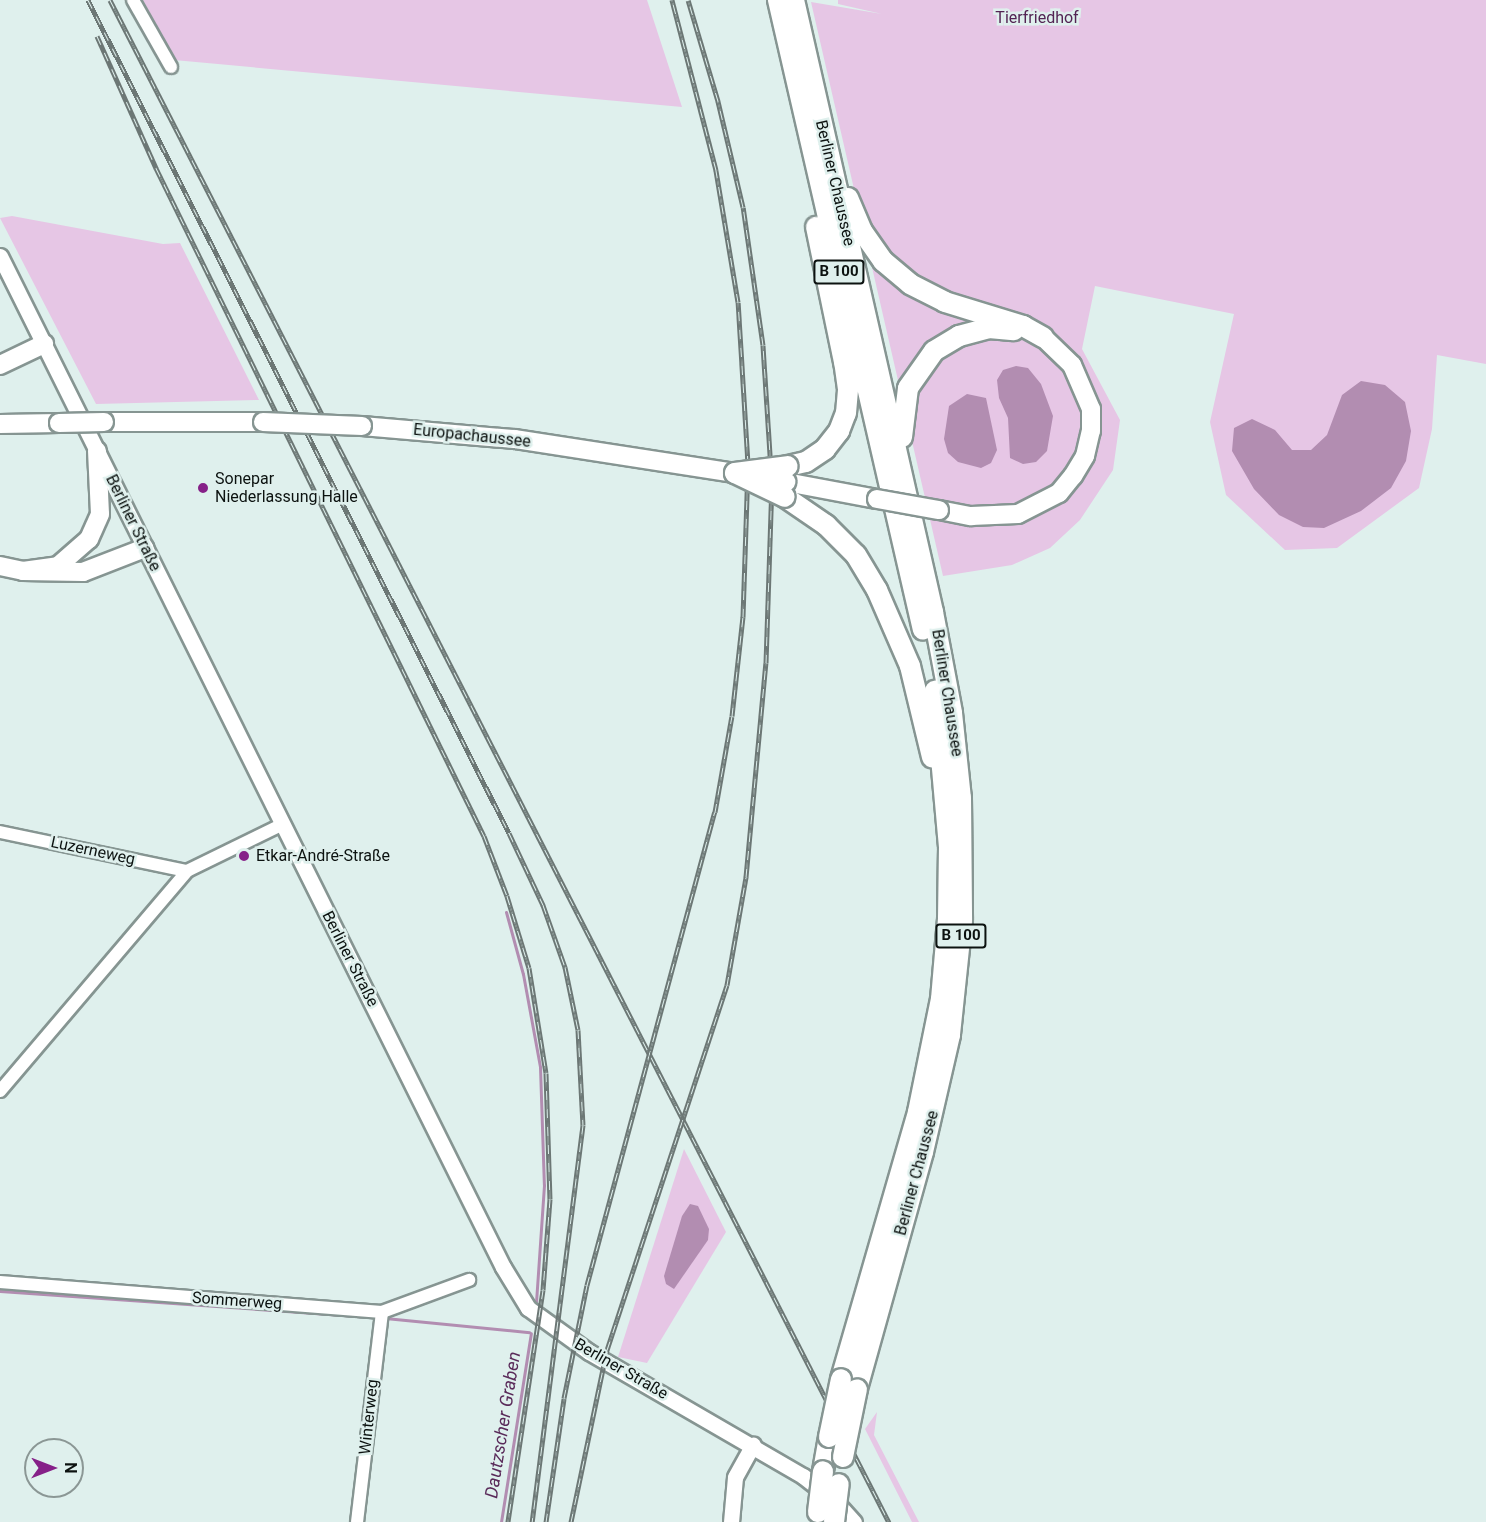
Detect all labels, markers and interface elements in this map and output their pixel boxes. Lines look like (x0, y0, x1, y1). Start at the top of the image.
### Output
park label: Tierfriedhof (995, 8, 1079, 28)
street label: Berliner Chaussee (811, 118, 859, 248)
road number: B 100 (812, 260, 866, 284)
street label: Europachaussee (412, 420, 532, 452)
place label: Sonepar Niederlassung Halle (215, 469, 358, 507)
street label: Berliner Straße (101, 472, 165, 574)
marker: Sonepar Niederlassung Halle (196, 481, 210, 495)
street label: Berliner Chaussee (927, 628, 967, 758)
street label: Luzerneweg (49, 833, 137, 869)
place label: Etkar-André-Straße (256, 846, 390, 866)
marker: Etkar-André-Straße (237, 849, 251, 863)
street label: Berliner Straße (318, 908, 382, 1010)
road number: B 100 (934, 924, 988, 948)
street label: Berliner Chaussee (891, 1108, 943, 1238)
street label: Sommerweg (191, 1288, 283, 1314)
street label: Berliner Straße (571, 1334, 671, 1404)
water label: Dautzscher Graben (481, 1350, 525, 1500)
street label: Winterweg (355, 1378, 383, 1456)
north arrow (24, 1438, 84, 1498)
text: N (61, 1462, 80, 1474)

